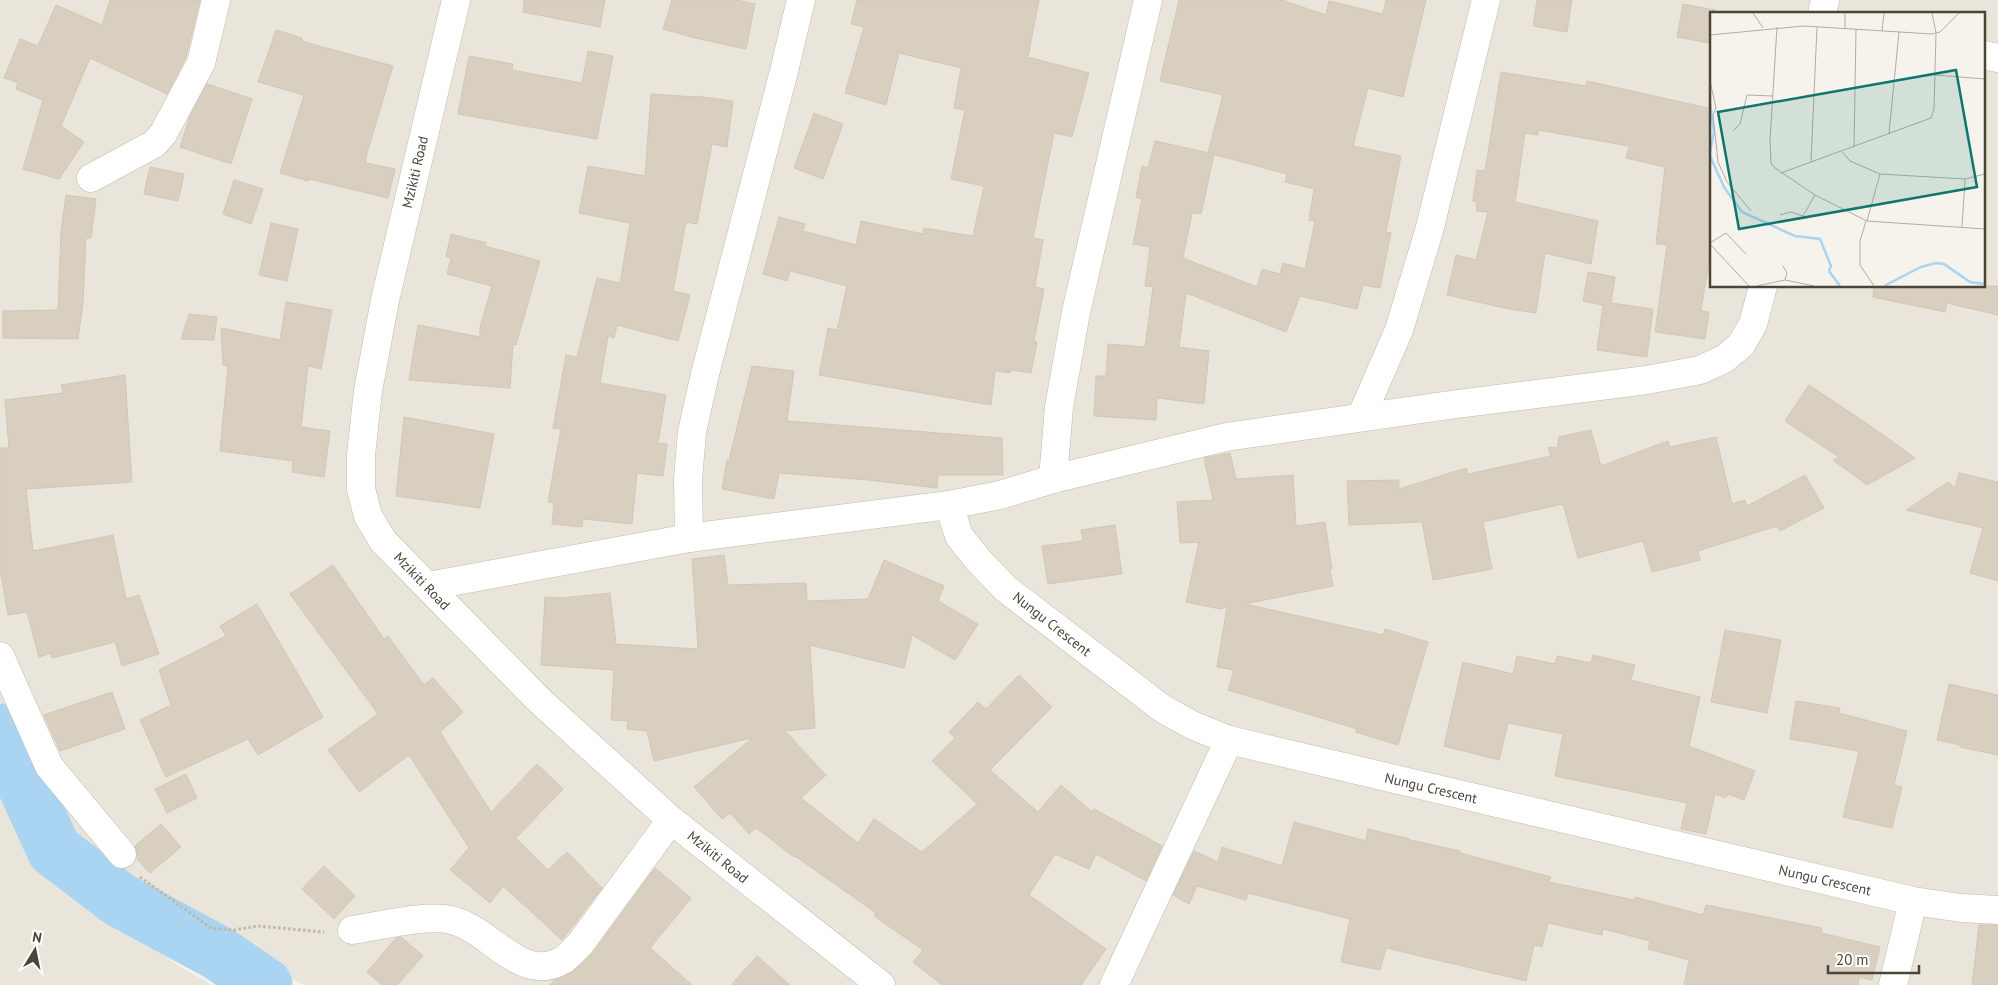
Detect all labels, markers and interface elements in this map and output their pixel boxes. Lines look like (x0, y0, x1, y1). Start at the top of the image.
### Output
inset map (1710, 12, 1986, 288)
street label: Mzikiti Road (398, 134, 432, 210)
street label: Mzikiti Road (390, 548, 454, 614)
street label: Nungu Crescent (1009, 588, 1095, 660)
street label: Nungu Crescent (1383, 769, 1479, 807)
street label: Mzikiti Road (684, 827, 752, 887)
street label: Nungu Crescent (1777, 861, 1873, 899)
north arrow (10, 925, 60, 975)
text: N (31, 928, 43, 947)
scale bar (1828, 942, 1919, 974)
text: 20 m (1836, 950, 1869, 969)

